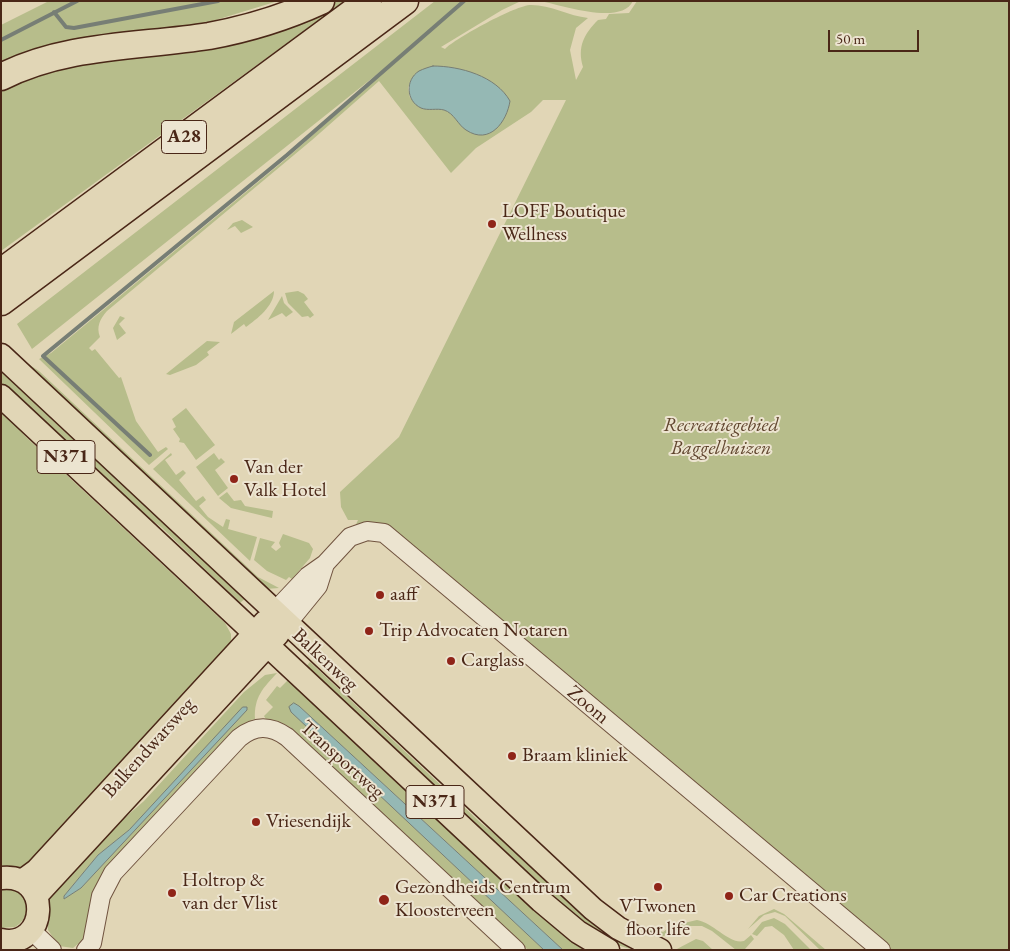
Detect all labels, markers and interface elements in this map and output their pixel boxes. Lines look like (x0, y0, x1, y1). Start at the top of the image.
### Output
scale bar (830, 20, 921, 52)
text: 50 m (836, 29, 865, 48)
road number: A28 (162, 120, 206, 154)
place label: LOFF Boutique Wellness (502, 200, 626, 247)
marker: LOFF Boutique Wellness (486, 218, 498, 230)
park label: Recreatiegebied Baggelhuizen (663, 414, 779, 461)
road number: N371 (37, 441, 95, 474)
place label: Van der Valk Hotel (244, 456, 327, 503)
marker: Van der Valk Hotel (228, 473, 240, 485)
place label: aaff (390, 583, 417, 607)
marker: aaff (374, 589, 386, 601)
place label: Trip Advocaten Notaren (379, 619, 568, 643)
street label: Balkenweg (287, 623, 363, 697)
marker: Trip Advocaten Notaren (363, 625, 375, 637)
place label: Carglass (461, 649, 524, 673)
marker: Carglass (445, 655, 457, 667)
street label: Zoom (562, 681, 614, 729)
street label: Balkendwarsweg (98, 693, 200, 803)
street label: Transportweg (295, 716, 389, 804)
place label: Braam kliniek (522, 744, 628, 768)
marker: Braam kliniek (506, 750, 518, 762)
road number: N371 (406, 786, 464, 819)
place label: Vriesendijk (266, 810, 351, 834)
marker: Vriesendijk (250, 816, 262, 828)
place label: Holtrop & van der Vlist (182, 869, 277, 916)
place label: Gezondheids Centrum Kloosterveen (395, 876, 571, 923)
marker: VTwonen floor life (652, 881, 664, 893)
place label: Car Creations (739, 884, 847, 908)
marker: Holtrop & van der Vlist (166, 887, 178, 899)
marker: Car Creations (723, 890, 735, 902)
marker: Gezondheids Centrum Kloosterveen (377, 893, 391, 907)
place label: VTwonen floor life (620, 895, 696, 942)

